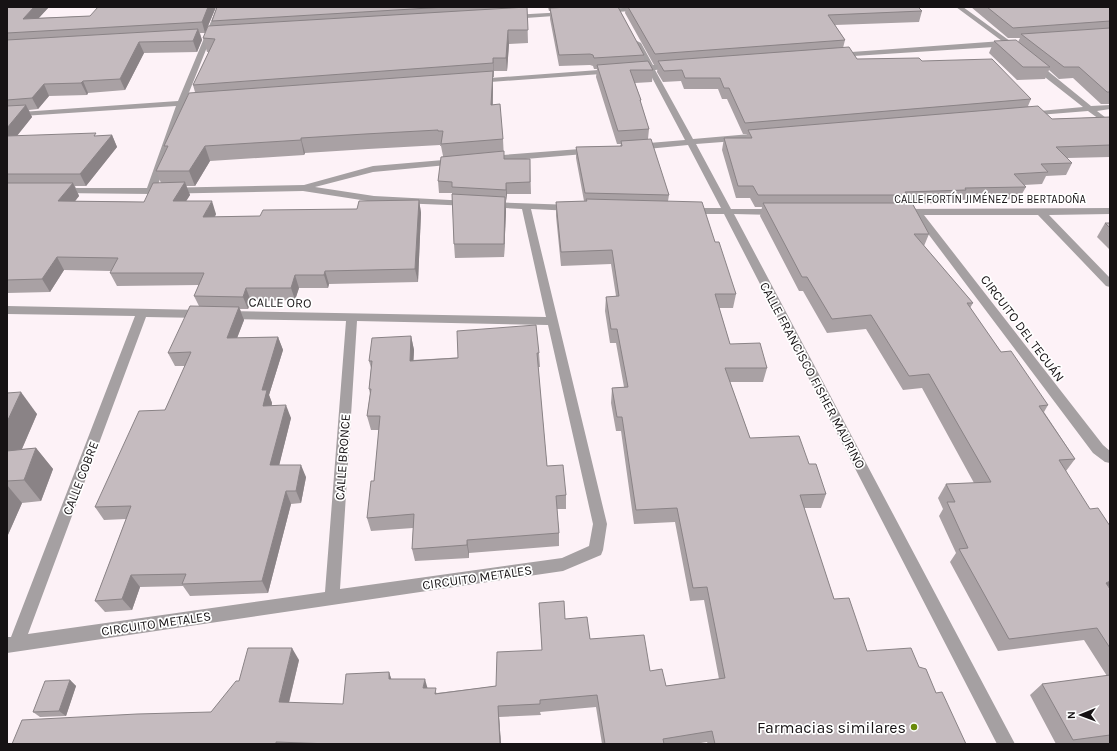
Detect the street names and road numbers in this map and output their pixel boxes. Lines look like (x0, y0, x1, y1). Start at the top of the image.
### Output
street label: CALLE FORTÍN JIMÉNEZ DE BERTADOÑA (894, 191, 1087, 206)
street label: CIRCUITO DEL TECUÁN (978, 271, 1069, 384)
street label: CALLE FRANCISCO FISHER MAURINO (757, 279, 868, 471)
street label: CALLE ORO (248, 294, 311, 311)
street label: CALLE BRONCE (332, 413, 353, 501)
street label: CALLE COBRE (60, 439, 101, 517)
street label: CIRCUITO METALES (421, 562, 533, 593)
street label: CIRCUITO METALES (100, 608, 212, 639)

